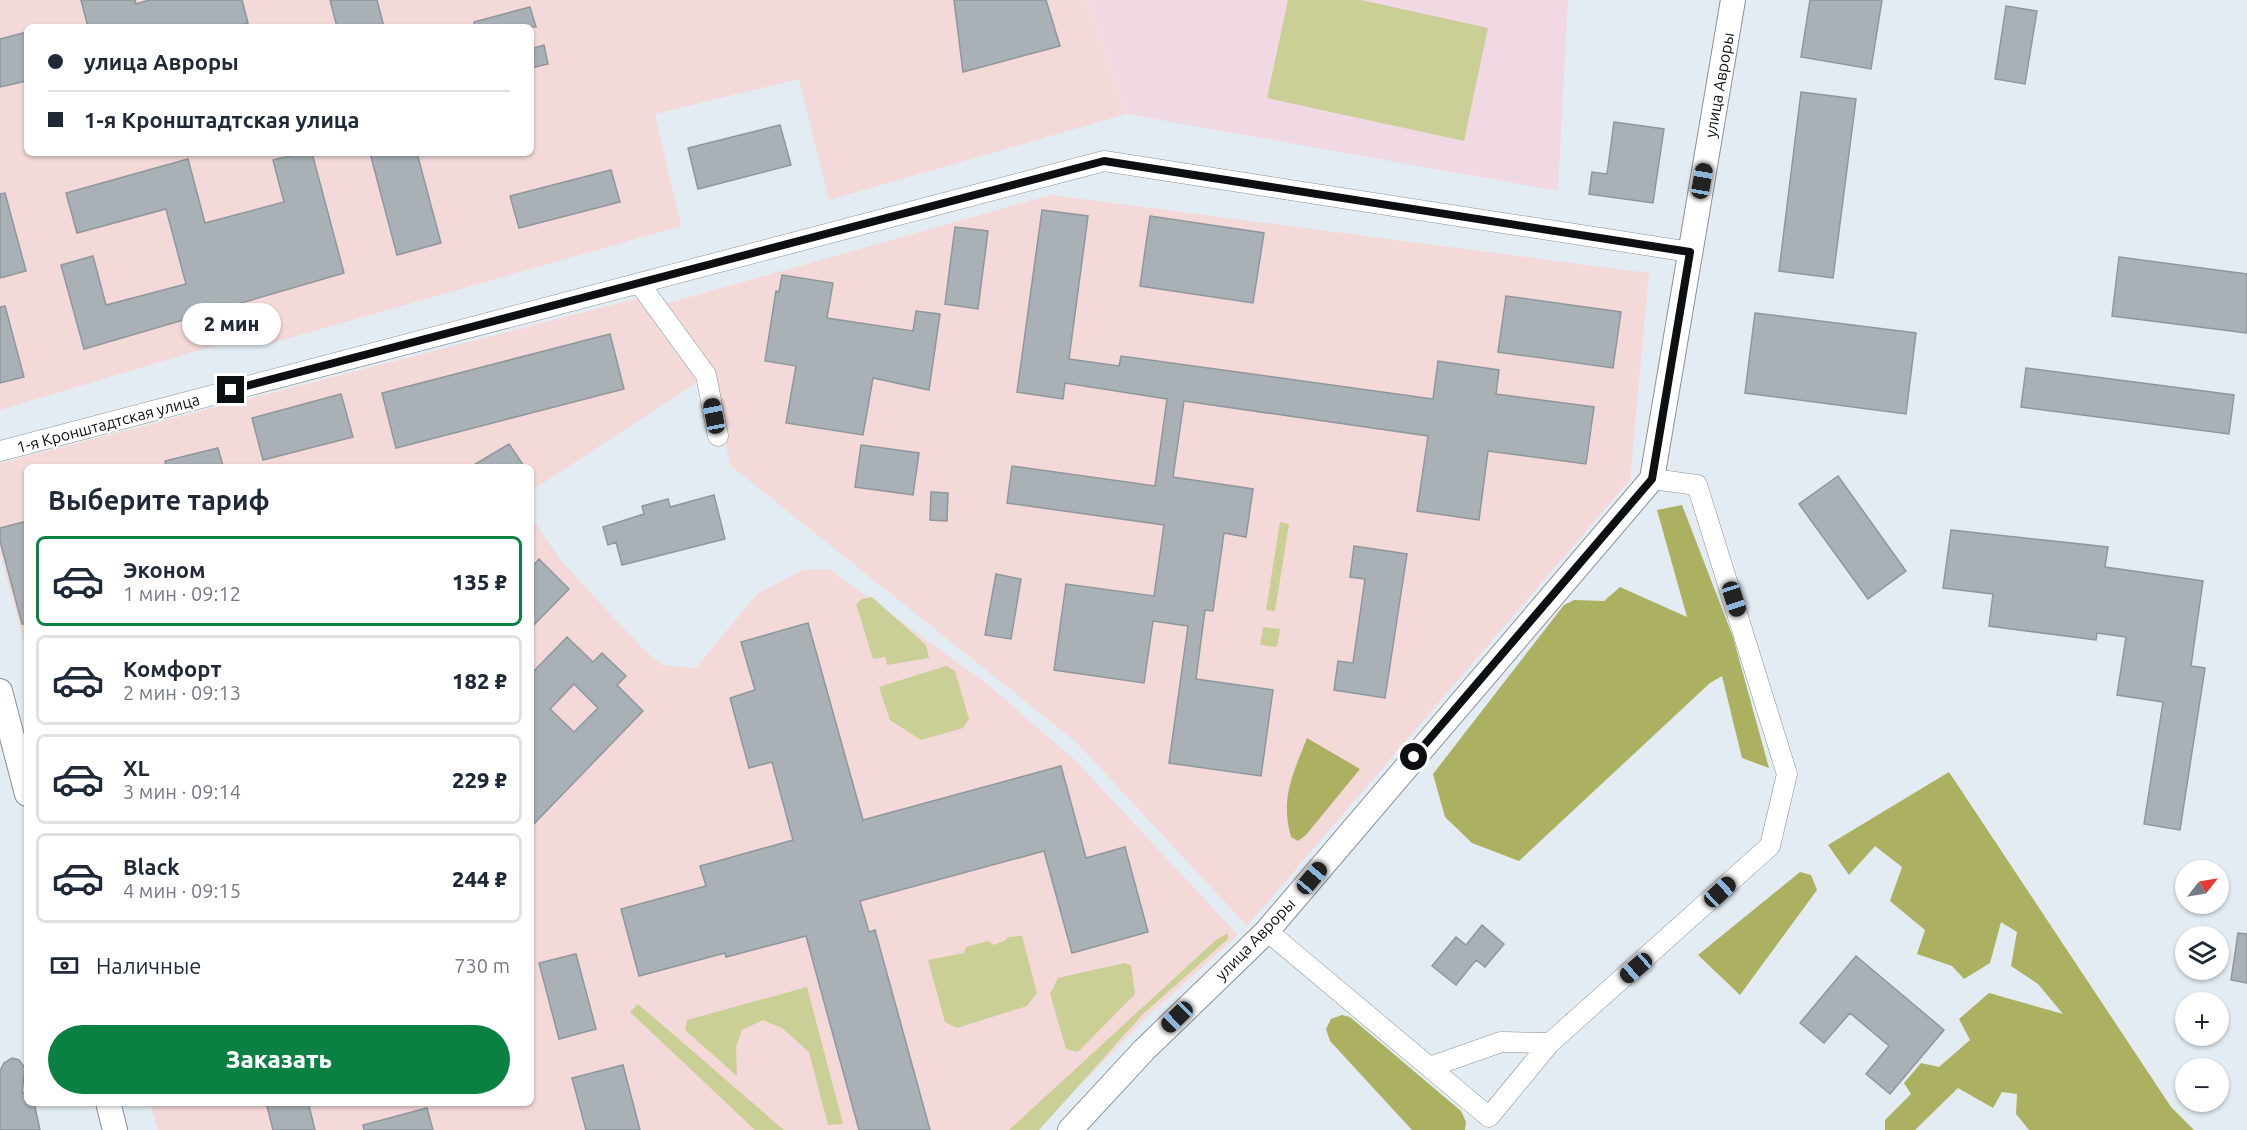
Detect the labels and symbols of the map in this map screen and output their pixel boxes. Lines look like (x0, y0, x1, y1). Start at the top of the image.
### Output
street label: улица Авроры (1701, 31, 1737, 139)
car (1690, 162, 1714, 200)
callout: 2 мин (182, 303, 280, 345)
route end (217, 376, 244, 403)
street label: 1-я Кронштадтская улица (15, 390, 201, 456)
car (702, 397, 726, 435)
car (1720, 579, 1748, 619)
route start (1400, 743, 1427, 770)
car (1294, 858, 1330, 898)
north arrow (2175, 860, 2229, 914)
car (1701, 873, 1739, 911)
street label: улица Авроры (1211, 894, 1299, 984)
car (1617, 949, 1655, 987)
car (1158, 998, 1196, 1036)

